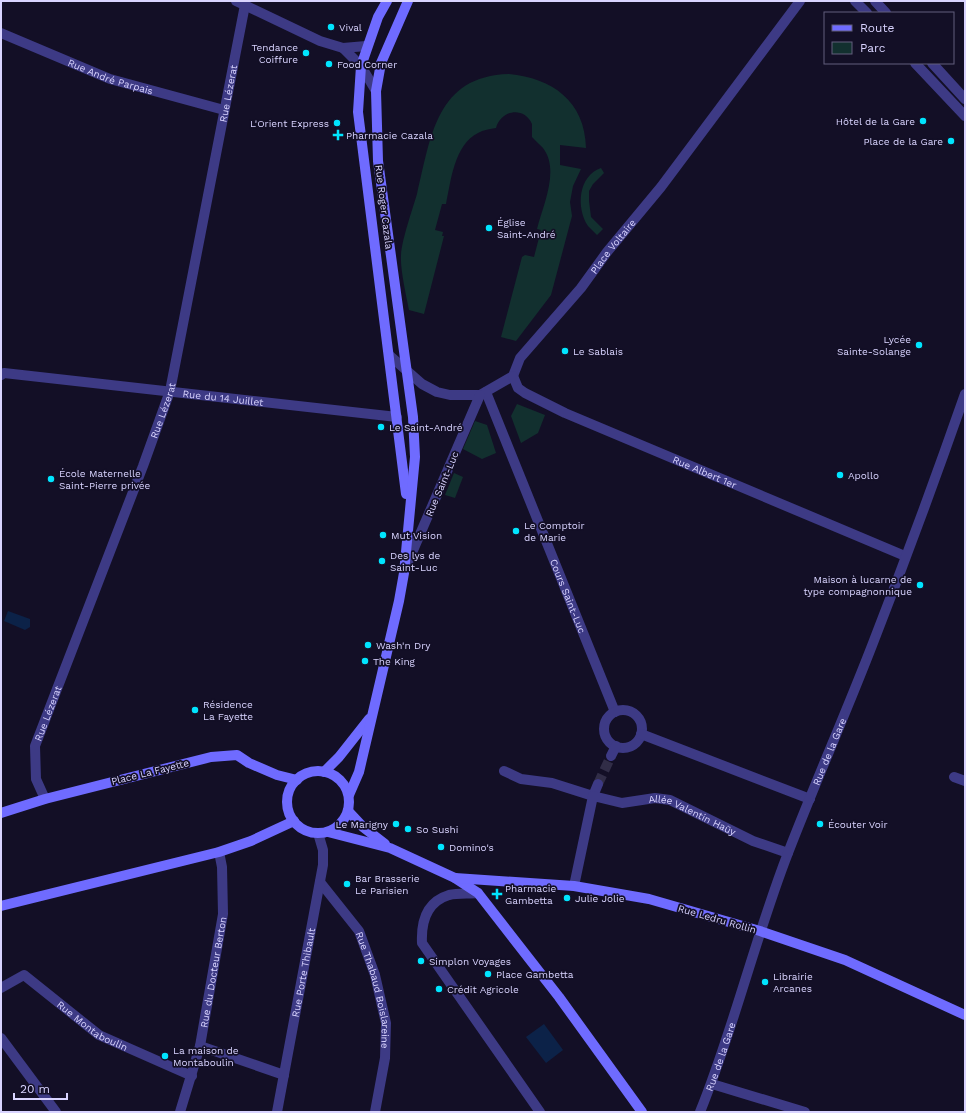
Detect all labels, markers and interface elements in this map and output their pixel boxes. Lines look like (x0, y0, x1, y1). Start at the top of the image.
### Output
legend (824, 12, 954, 64)
text: Route (860, 21, 894, 35)
marker: Vival (326, 22, 336, 32)
place label: Vival (339, 22, 362, 33)
text: Parc (860, 41, 886, 55)
place label: Tendance Coiffure (252, 42, 298, 65)
marker: Tendance Coiffure (301, 48, 311, 58)
street label: Rue André Parpais (66, 56, 154, 96)
marker: Food Corner (324, 59, 334, 69)
place label: Food Corner (337, 59, 397, 70)
street label: Rue Lézerat (217, 63, 239, 123)
place label: Hôtel de la Gare (836, 116, 915, 127)
marker: Hôtel de la Gare (918, 116, 928, 126)
place label: L'Orient Express (250, 118, 329, 129)
marker: L'Orient Express (332, 118, 342, 128)
marker: Pharmacie Cazala (333, 130, 343, 140)
place label: Pharmacie Cazala (346, 130, 433, 141)
place label: Place de la Gare (863, 136, 943, 147)
marker: Place de la Gare (946, 136, 956, 146)
street label: Rue Roger Cazala (373, 164, 395, 250)
place label: Église Saint-André (497, 217, 556, 240)
street label: Place Voltaire (588, 217, 638, 276)
marker: Église Saint-André (484, 223, 494, 233)
place label: Lycée Sainte-Solange (837, 334, 911, 357)
marker: Lycée Sainte-Solange (914, 340, 924, 350)
marker: Le Sablais (560, 346, 570, 356)
place label: Le Sablais (573, 346, 623, 357)
street label: Rue Lézerat (148, 381, 177, 440)
street label: Rue du 14 Juillet (182, 388, 265, 408)
marker: Le Saint-André (376, 422, 386, 432)
place label: Le Saint-André (389, 422, 463, 433)
street label: Rue Saint-Luc (423, 450, 461, 518)
street label: Rue Albert 1er (671, 454, 738, 490)
place label: École Maternelle Saint-Pierre privée (59, 468, 151, 491)
marker: Apollo (835, 470, 845, 480)
place label: Apollo (848, 470, 879, 481)
marker: École Maternelle Saint-Pierre privée (46, 474, 56, 484)
place label: Le Comptoir de Marie (524, 520, 585, 543)
marker: Le Comptoir de Marie (511, 526, 521, 536)
marker: Mut Vision (378, 530, 388, 540)
place label: Mut Vision (391, 530, 442, 541)
place label: Des lys de Saint-Luc (390, 550, 440, 573)
marker: Des lys de Saint-Luc (377, 556, 387, 566)
street label: Cours Saint-Luc (548, 557, 588, 635)
place label: Maison à lucarne de type compagnonnique (803, 574, 912, 597)
marker: Maison à lucarne de type compagnonnique (915, 580, 925, 590)
marker: Wash'n Dry (363, 640, 373, 650)
place label: Wash'n Dry (376, 640, 431, 651)
marker: The King (360, 656, 370, 666)
place label: The King (373, 656, 416, 667)
street label: Rue Lézerat (32, 683, 64, 742)
place label: Résidence La Fayette (203, 699, 253, 722)
marker: Résidence La Fayette (190, 705, 200, 715)
street label: Rue de la Gare (810, 716, 848, 787)
street label: Place La Fayette (110, 757, 190, 787)
street label: Allée Valentin Haüy (648, 792, 739, 838)
place label: Le Marigny (336, 819, 389, 830)
marker: Le Marigny (391, 819, 401, 829)
marker: Écouter Voir (815, 819, 825, 829)
place label: Écouter Voir (828, 819, 888, 830)
marker: So Sushi (403, 824, 413, 834)
place label: So Sushi (416, 824, 458, 835)
marker: Domino's (436, 842, 446, 852)
place label: Domino's (449, 842, 494, 853)
place label: Bar Brasserie Le Parisien (355, 873, 420, 896)
marker: Bar Brasserie Le Parisien (342, 879, 352, 889)
place label: Pharmacie Gambetta (505, 883, 556, 906)
marker: Pharmacie Gambetta (492, 889, 502, 899)
marker: Julie Jolie (562, 893, 572, 903)
place label: Julie Jolie (575, 893, 625, 904)
street label: Rue Ledru Rollin (677, 903, 757, 935)
street label: Rue du Docteur Berton (198, 916, 228, 1028)
street label: Rue Porte Thibault (289, 926, 317, 1018)
street label: Rue Thabaud Boislareine (354, 930, 392, 1049)
marker: Simplon Voyages (416, 956, 426, 966)
place label: Simplon Voyages (429, 956, 511, 967)
marker: Place Gambetta (483, 969, 493, 979)
place label: Place Gambetta (496, 969, 574, 980)
place label: Librairie Arcanes (773, 971, 813, 994)
marker: Librairie Arcanes (760, 977, 770, 987)
marker: Crédit Agricole (434, 984, 444, 994)
place label: Crédit Agricole (447, 984, 519, 995)
street label: Rue Montaboulin (55, 998, 130, 1053)
street label: Rue de la Gare (703, 1021, 737, 1092)
place label: La maison de Montaboulin (173, 1045, 239, 1068)
marker: La maison de Montaboulin (160, 1051, 170, 1061)
scale bar (14, 1075, 67, 1101)
text: 20 m (20, 1082, 50, 1096)

